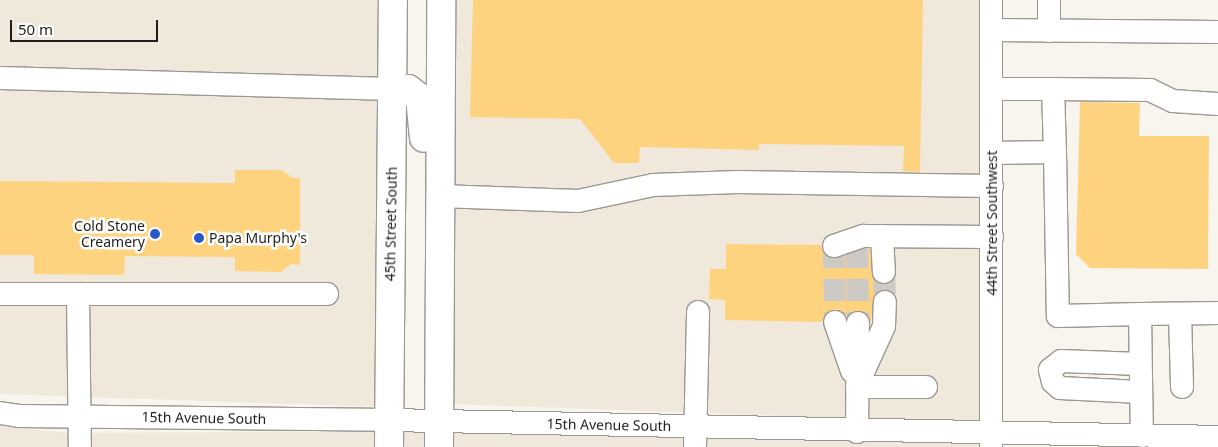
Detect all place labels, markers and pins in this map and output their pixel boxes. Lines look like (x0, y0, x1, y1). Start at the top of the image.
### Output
place label: Cold Stone Creamery (74, 218, 145, 250)
marker: Cold Stone Creamery (149, 228, 161, 240)
place label: Papa Murphy's (209, 230, 307, 246)
marker: Papa Murphy's (193, 232, 205, 244)

